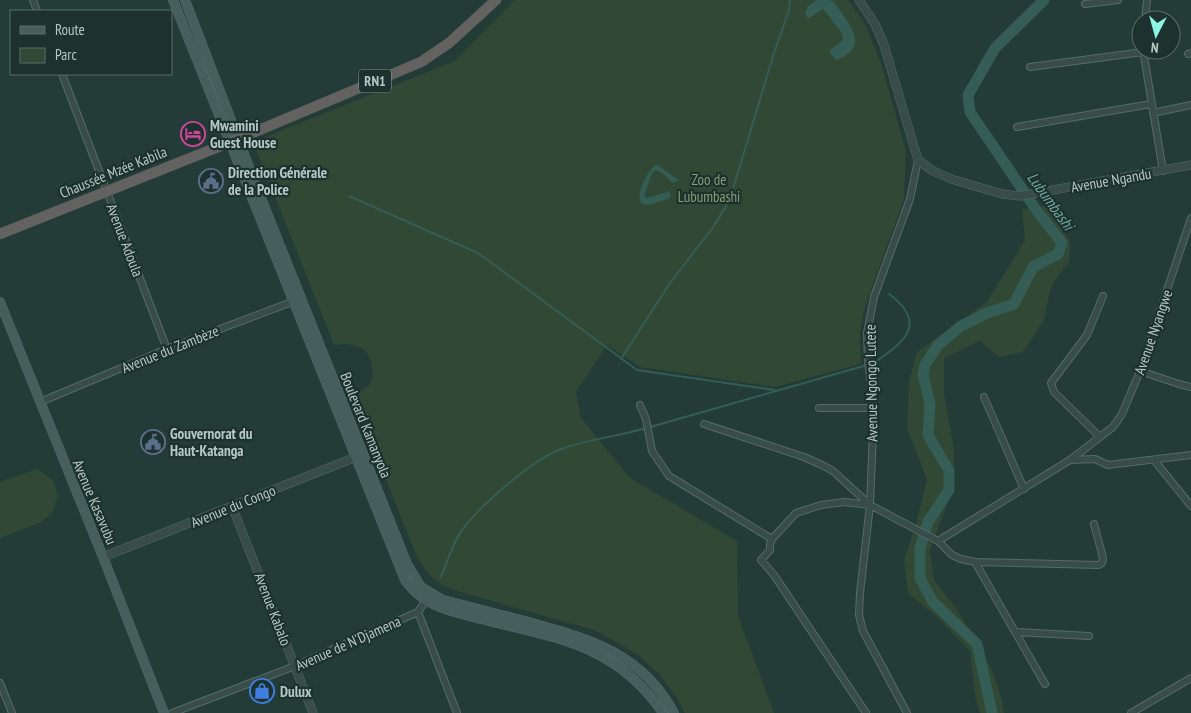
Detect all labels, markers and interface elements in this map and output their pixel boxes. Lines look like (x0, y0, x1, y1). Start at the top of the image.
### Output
legend (10, 10, 172, 75)
north arrow (1131, 10, 1181, 60)
text: Route (55, 20, 85, 39)
text: N (1150, 39, 1159, 57)
text: Parc (55, 45, 77, 64)
road number: RN1 (359, 70, 391, 92)
place label: Mwamini Guest House (210, 116, 276, 152)
hotel icon: Mwamini Guest House (180, 121, 206, 147)
street label: Chaussée Mzée Kabila (57, 142, 169, 202)
place label: Direction Générale de la Police (228, 163, 327, 199)
street label: Avenue Ngandu (1069, 164, 1153, 196)
public building icon: Direction Générale de la Police (198, 168, 224, 194)
water label: Lubumbashi (1023, 168, 1080, 236)
park label: Zoo de Lubumbashi (678, 170, 740, 206)
street label: Avenue Adoula (102, 201, 148, 279)
street label: Avenue Nyangwe (1130, 287, 1176, 377)
street label: Avenue du Zambèze (119, 321, 221, 377)
street label: Avenue Ngongo Lutete (860, 324, 882, 442)
street label: Boulevard Kamanyola (336, 369, 396, 481)
place label: Gouvernorat du Haut-Katanga (170, 424, 253, 460)
public building icon: Gouvernorat du Haut-Katanga (140, 429, 166, 455)
street label: Avenue Kasavubu (69, 457, 121, 547)
street label: Avenue du Congo (188, 480, 278, 532)
street label: Avenue Kabalo (250, 570, 296, 648)
street label: Avenue de N'Djamena (292, 611, 404, 675)
shop icon: Dulux (249, 678, 275, 704)
place label: Dulux (280, 682, 312, 701)

